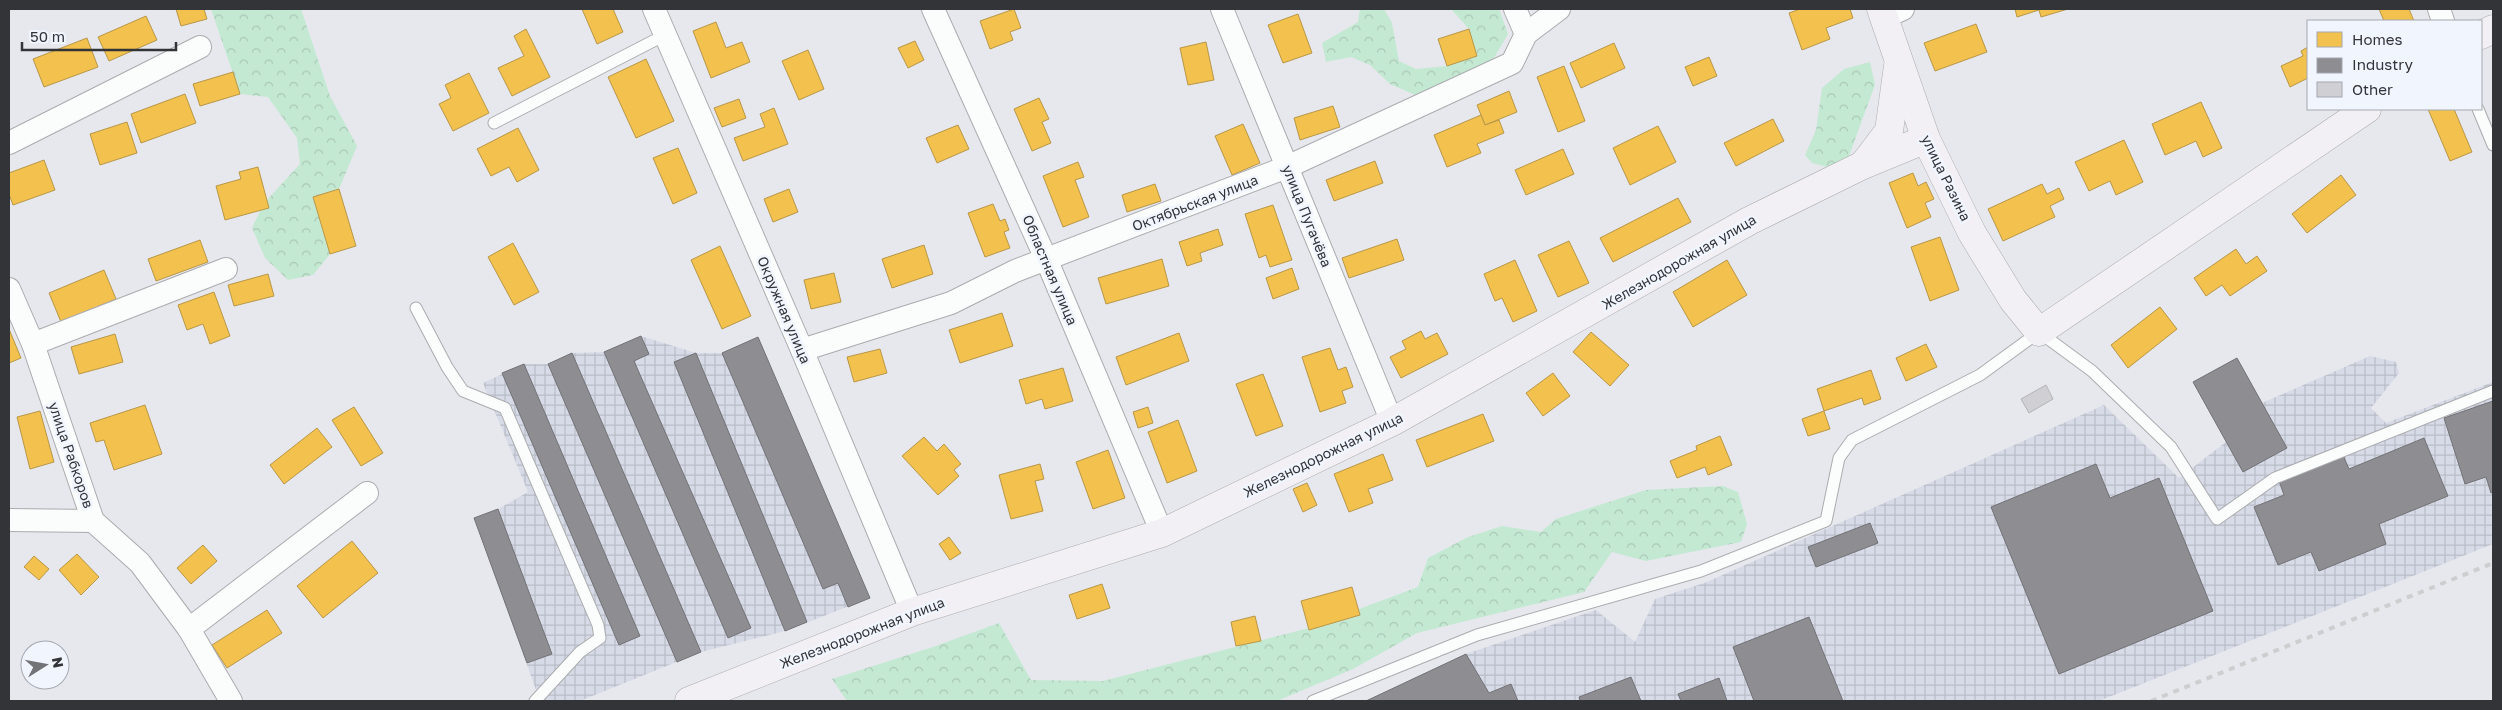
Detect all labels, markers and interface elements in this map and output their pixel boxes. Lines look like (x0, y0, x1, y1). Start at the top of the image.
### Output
scale bar (22, 20, 176, 52)
legend (2307, 20, 2482, 110)
text: 50 m (30, 27, 65, 45)
text: Homes (2352, 30, 2402, 48)
text: Industry (2352, 55, 2413, 73)
text: Other (2352, 80, 2393, 98)
street label: улица Разина (1918, 132, 1975, 224)
street label: улица Пугачёва (1279, 162, 1336, 269)
street label: Октябрьская улица (1129, 171, 1260, 234)
street label: Железнодорожная улица (1599, 210, 1759, 313)
street label: Областная улица (1020, 212, 1081, 327)
street label: Окружная улица (754, 254, 815, 366)
street label: улица Рабкоров (45, 400, 98, 510)
street label: Железнодорожная улица (1240, 408, 1405, 501)
street label: Железнодорожная улица (777, 593, 947, 672)
north arrow (20, 640, 70, 690)
text: N (49, 656, 68, 669)

